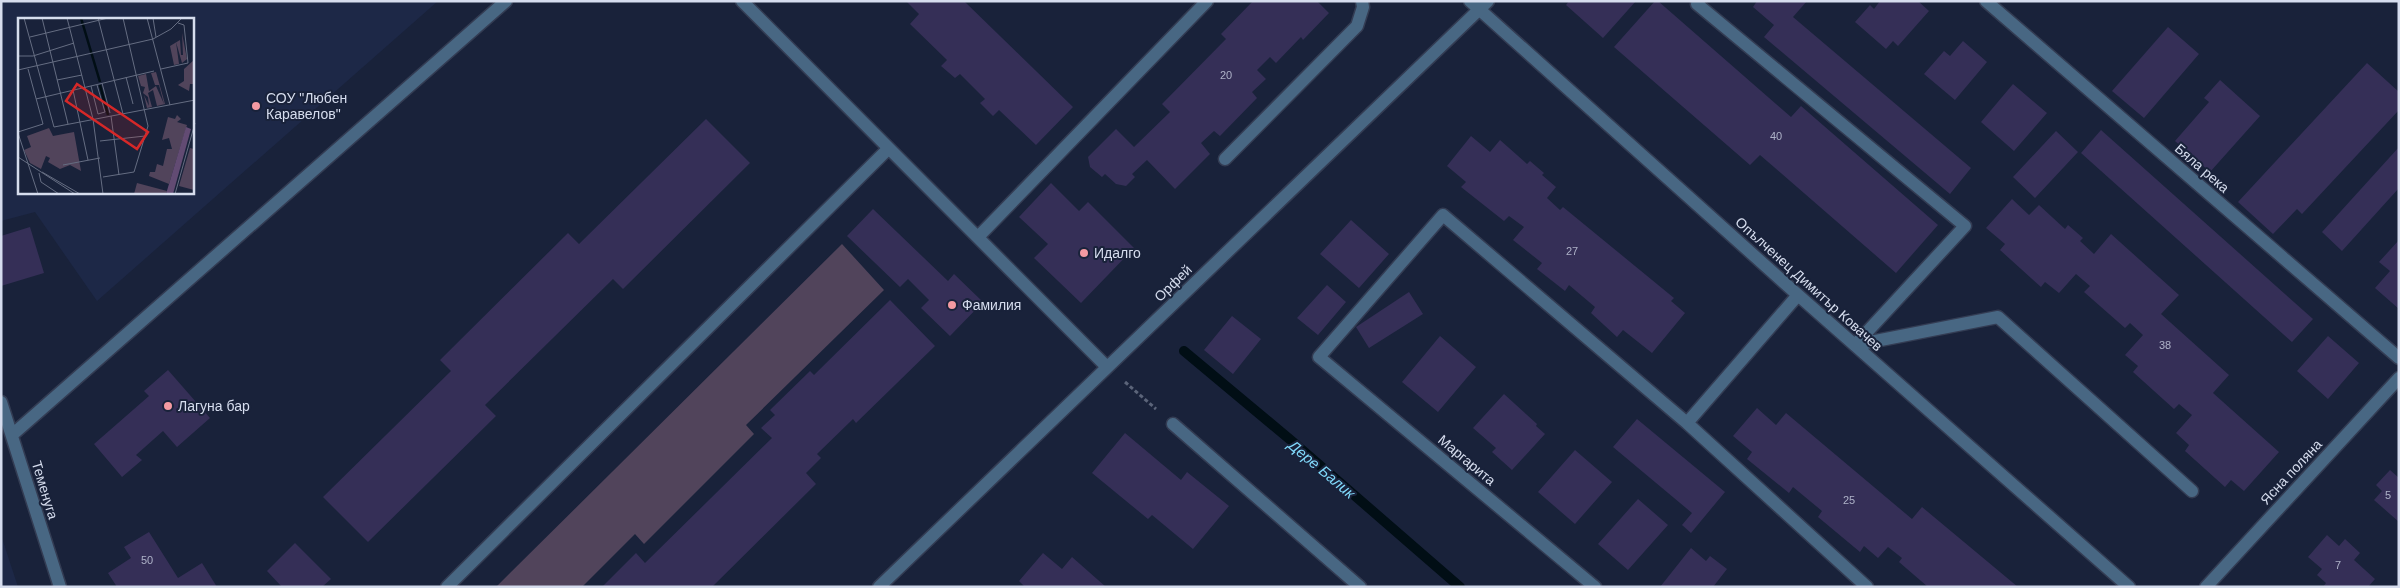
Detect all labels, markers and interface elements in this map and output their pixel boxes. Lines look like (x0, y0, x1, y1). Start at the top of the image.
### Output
inset map (18, 18, 194, 194)
house number: 20 (1220, 69, 1232, 81)
place label: СОУ "Любен Каравелов" (266, 90, 347, 122)
marker: СОУ "Любен Каравелов" (250, 100, 262, 112)
house number: 40 (1770, 130, 1782, 142)
street label: Бяла река (2172, 140, 2232, 196)
street label: Опълченец Димитър Ковачев (1732, 214, 1886, 354)
place label: Идалго (1094, 245, 1141, 261)
house number: 27 (1566, 245, 1578, 257)
marker: Идалго (1078, 247, 1090, 259)
street label: Орфей (1151, 261, 1195, 305)
place label: Фамилия (962, 297, 1021, 313)
marker: Фамилия (946, 299, 958, 311)
house number: 38 (2159, 339, 2171, 351)
place label: Лагуна бар (178, 398, 250, 414)
marker: Лагуна бар (162, 400, 174, 412)
street label: Маргарита (1435, 431, 1499, 489)
water label: Дере Балик (1284, 435, 1359, 502)
street label: Ясна поляна (2257, 436, 2325, 508)
street label: Теменуга (29, 459, 62, 521)
house number: 5 (2385, 489, 2391, 501)
house number: 25 (1843, 494, 1855, 506)
house number: 50 (141, 554, 153, 566)
house number: 7 (2335, 559, 2341, 571)

